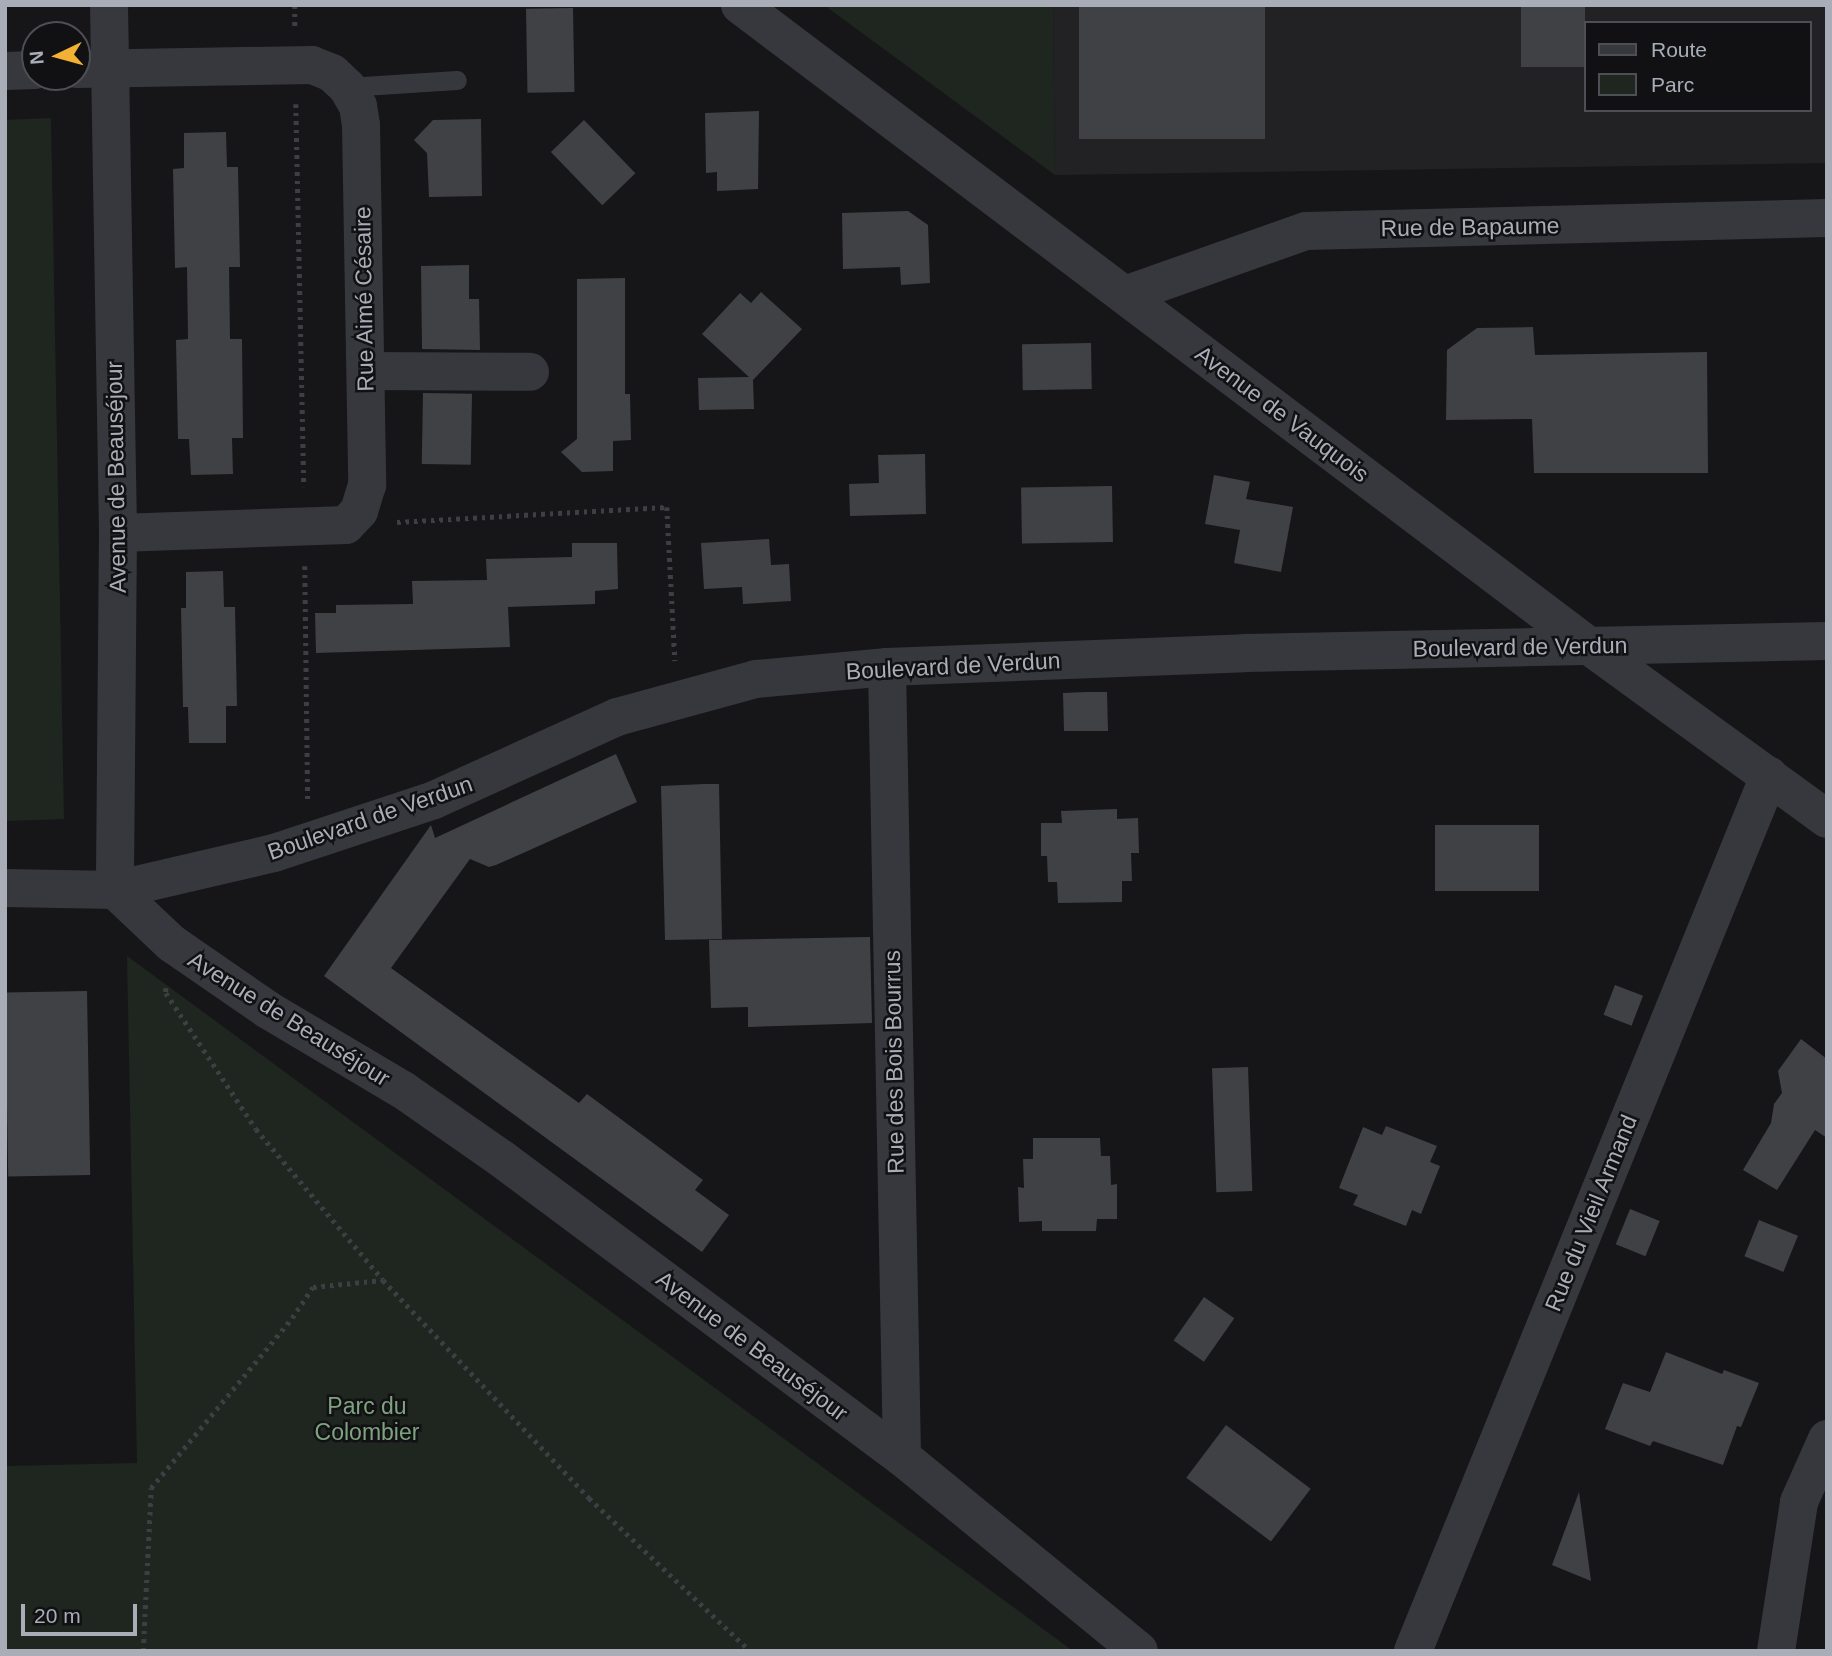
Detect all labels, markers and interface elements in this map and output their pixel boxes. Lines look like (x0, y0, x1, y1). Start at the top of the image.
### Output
north arrow (21, 21, 91, 91)
legend (1584, 21, 1811, 112)
text: Route (1651, 38, 1707, 61)
text: N (26, 50, 48, 65)
text: Parc (1651, 73, 1694, 96)
street label: Rue Aimé Césaire (349, 205, 379, 393)
street label: Rue de Bapaume (1380, 212, 1560, 242)
street label: Avenue de Vauquois (1190, 340, 1374, 488)
street label: Avenue de Beauséjour (100, 361, 132, 593)
street label: Boulevard de Verdun (1412, 631, 1628, 663)
street label: Boulevard de Verdun (845, 647, 1061, 685)
street label: Boulevard de Verdun (264, 770, 476, 866)
street label: Avenue de Beauséjour (183, 946, 395, 1092)
street label: Rue des Bois Bourrus (878, 950, 910, 1174)
street label: Rue du Vieil Armand (1539, 1110, 1643, 1316)
street label: Avenue de Beauséjour (651, 1265, 853, 1427)
park label: Parc du Colombier (315, 1392, 419, 1446)
scale bar (24, 1590, 140, 1634)
text: 20 m (34, 1604, 81, 1627)

